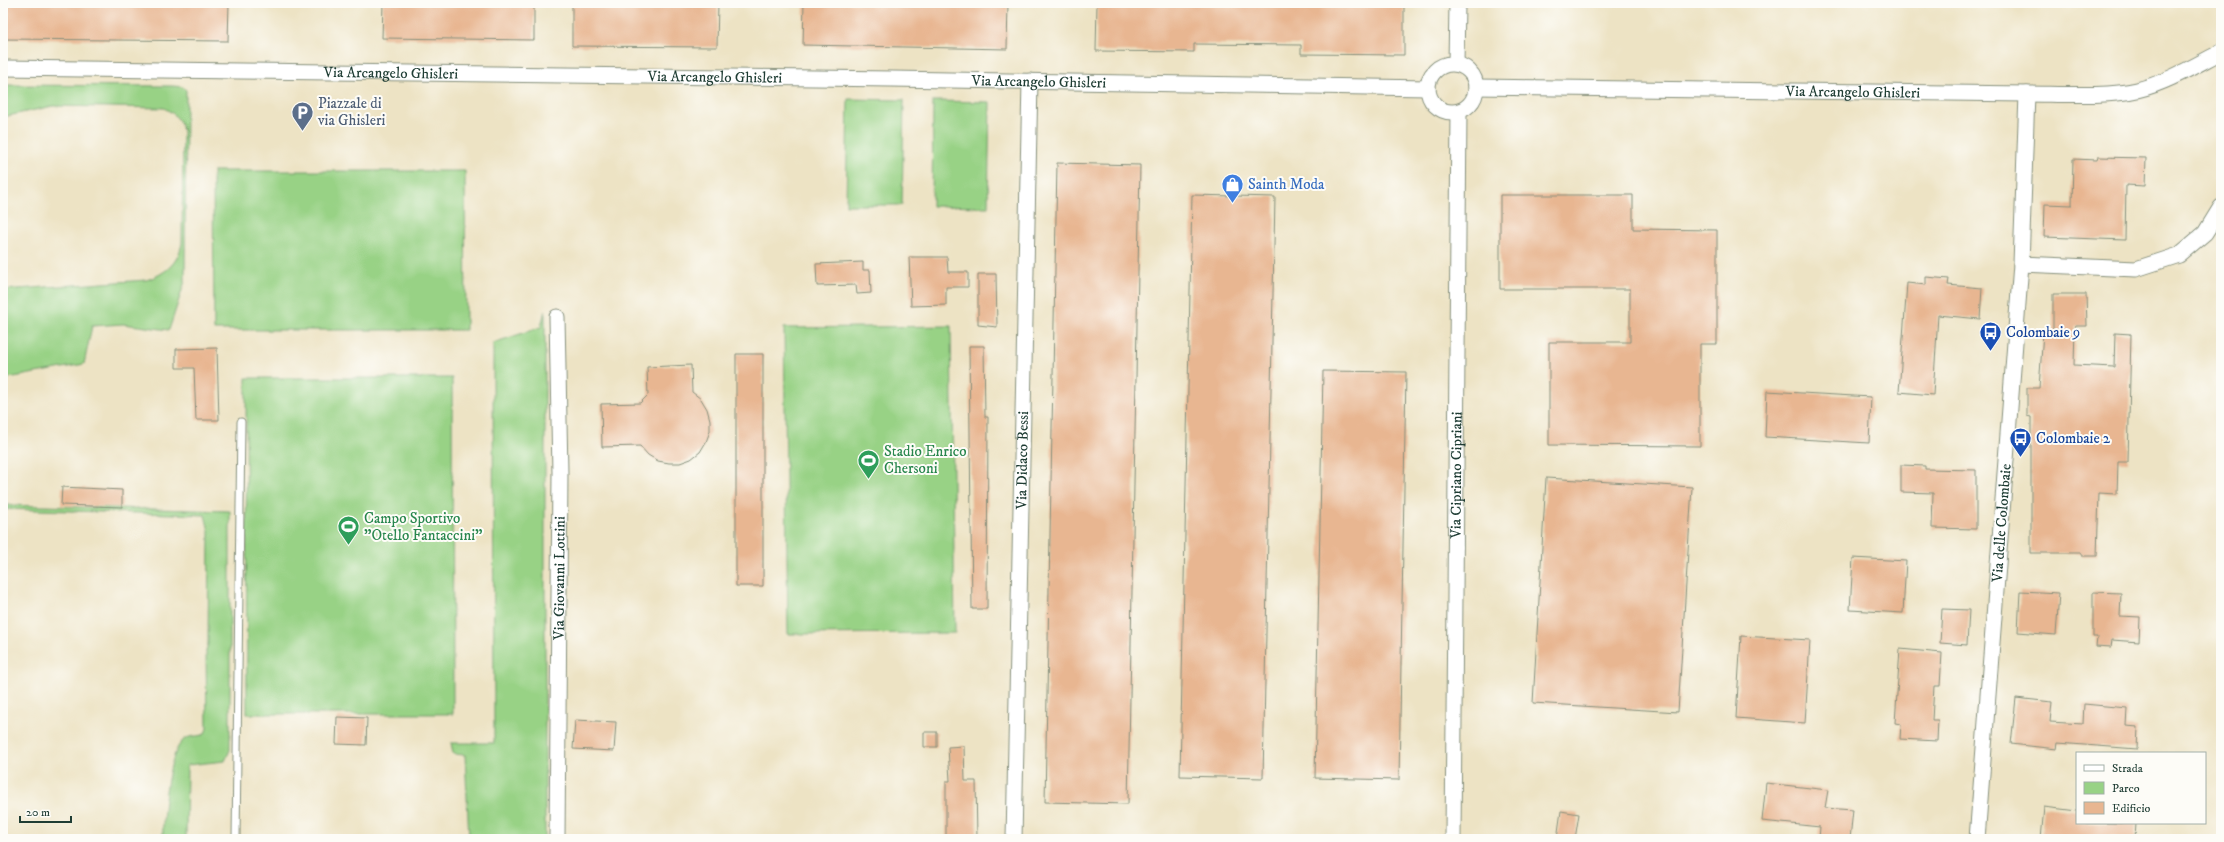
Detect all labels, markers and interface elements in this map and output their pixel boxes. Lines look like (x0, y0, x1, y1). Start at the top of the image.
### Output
street label: Via Arcangelo Ghisleri (323, 62, 458, 83)
street label: Via Arcangelo Ghisleri (647, 66, 782, 87)
street label: Via Arcangelo Ghisleri (970, 71, 1106, 92)
street label: Via Arcangelo Ghisleri (1785, 81, 1920, 102)
place label: Piazzale di via Ghisleri (317, 94, 386, 130)
parking icon: Piazzale di via Ghisleri (290, 99, 316, 132)
shop icon: Sainth Moda (1219, 171, 1245, 204)
place label: Sainth Moda (1248, 175, 1325, 194)
bus stop icon: Colombaie 9 (1978, 319, 2004, 352)
place label: Colombaie 9 (2006, 323, 2080, 342)
street label: Via Didaco Bessi (1011, 411, 1033, 510)
street label: Via Cipriano Cipriani (1446, 411, 1466, 540)
bus stop icon: Colombaie 2 (2007, 425, 2033, 458)
place label: Colombaie 2 (2036, 429, 2111, 448)
place label: Stadio Enrico Chersoni (884, 442, 967, 478)
sports icon: Stadio Enrico Chersoni (856, 447, 882, 480)
street label: Via delle Colombaie (1987, 463, 2015, 584)
place label: Campo Sportivo "Otello Fantaccini" (364, 509, 483, 545)
sports icon: Campo Sportivo "Otello Fantaccini" (336, 514, 362, 547)
street label: Via Giovanni Lottini (549, 516, 569, 641)
legend (2076, 752, 2206, 824)
text: Strada (2112, 761, 2144, 776)
text: Parco (2112, 781, 2140, 796)
scale bar (20, 798, 71, 824)
text: Edificio (2112, 801, 2151, 816)
text: 20 m (26, 805, 50, 820)

